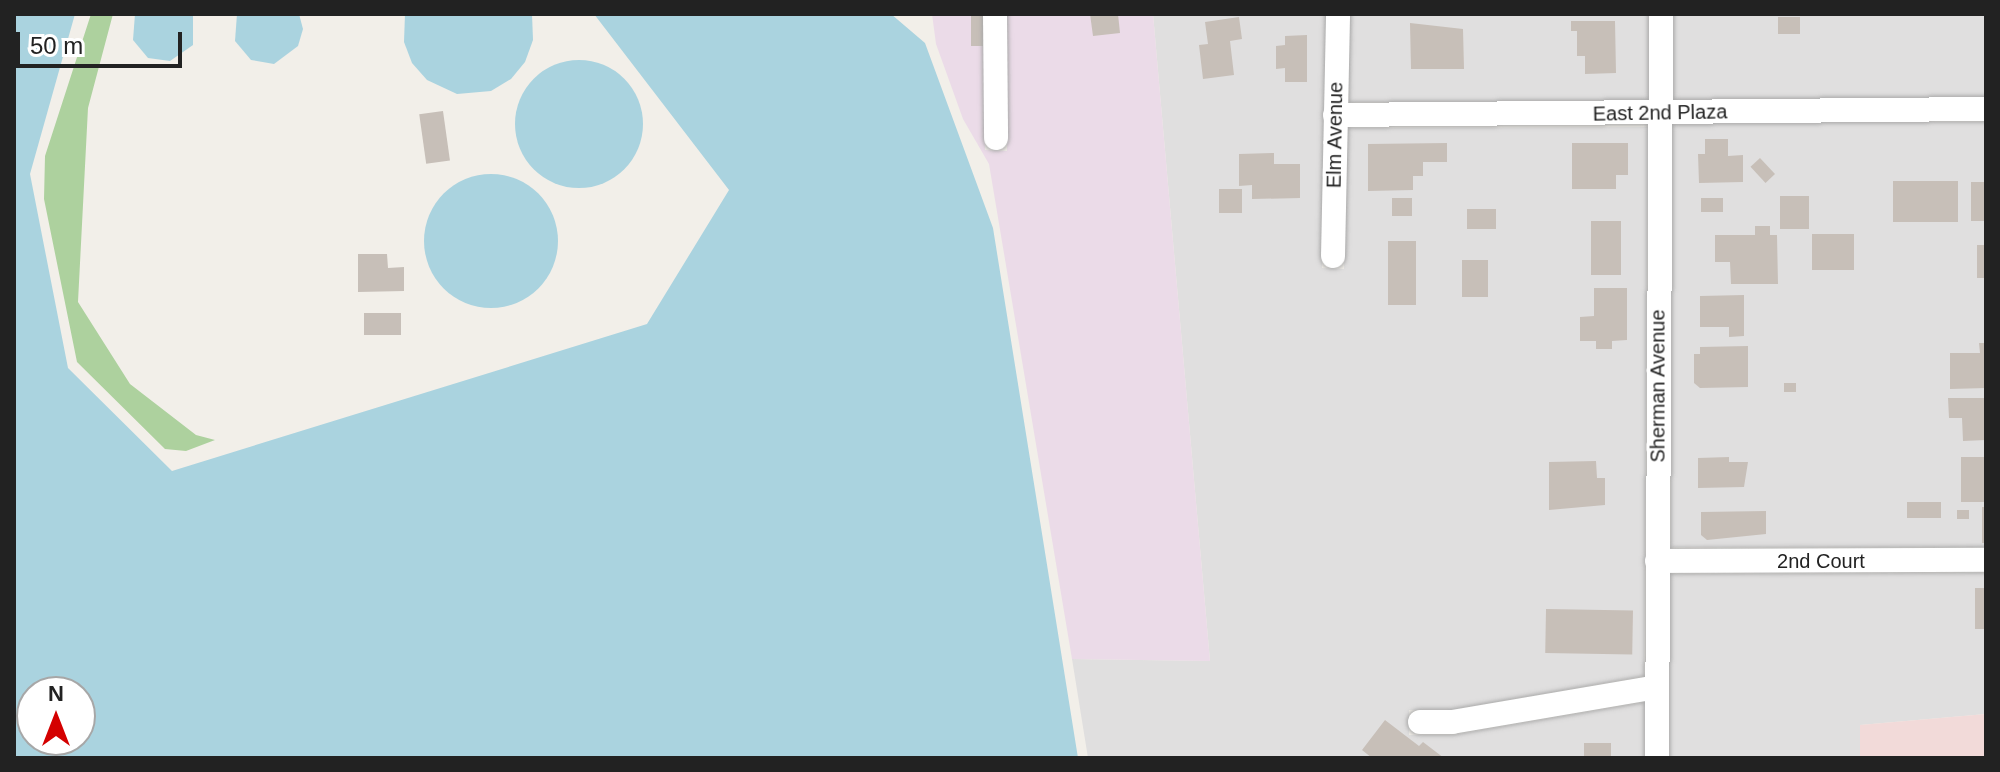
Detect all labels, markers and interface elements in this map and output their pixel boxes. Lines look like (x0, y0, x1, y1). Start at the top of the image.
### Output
scale bar (20, 16, 186, 66)
text: 50 m (30, 32, 83, 59)
street label: Elm Avenue (1322, 81, 1348, 189)
street label: East 2nd Plaza (1593, 100, 1727, 126)
street label: Sherman Avenue (1646, 309, 1670, 463)
street label: 2nd Court (1777, 549, 1865, 573)
north arrow (16, 676, 96, 756)
text: N (48, 681, 64, 706)

